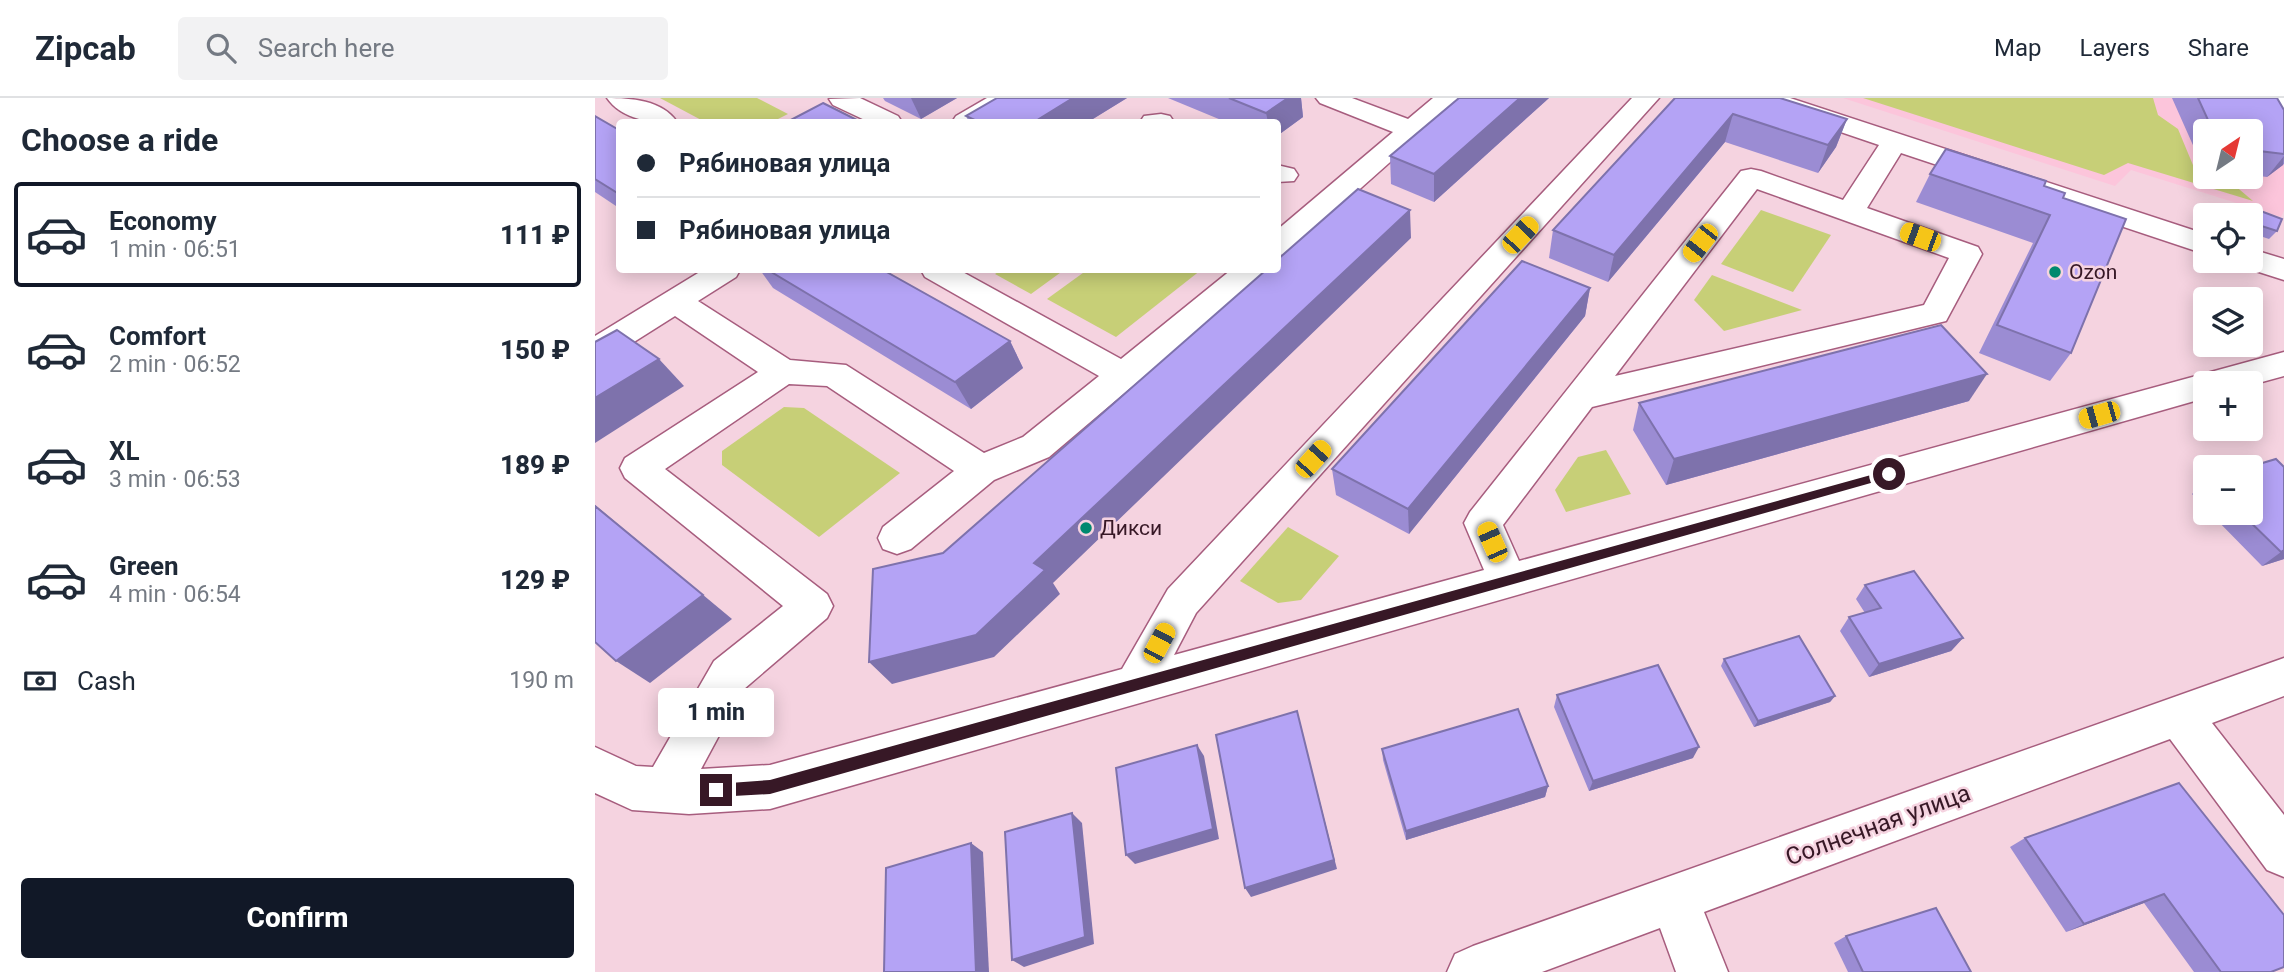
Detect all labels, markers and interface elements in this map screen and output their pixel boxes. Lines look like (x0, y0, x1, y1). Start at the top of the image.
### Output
search box (178, 17, 668, 80)
text: Zipcab (35, 29, 136, 68)
icon: search (202, 29, 240, 67)
text: Search here (258, 33, 395, 63)
text: Map (1994, 34, 2042, 62)
text: Layers (2080, 34, 2150, 62)
text: Share (2188, 34, 2249, 62)
north arrow (2193, 119, 2263, 189)
map controls (2193, 119, 2263, 525)
text: Choose a ride (21, 121, 218, 159)
text: Рябиновая улица (679, 148, 890, 178)
icon: car (25, 203, 88, 266)
button: locate (2193, 203, 2263, 273)
text: Economy (109, 206, 216, 236)
car (1498, 212, 1543, 258)
text: Рябиновая улица (679, 215, 890, 245)
text: 111 ₽ (500, 220, 570, 250)
car (1679, 220, 1722, 266)
car (1897, 220, 1944, 254)
text: 1 min · 06:51 (109, 236, 241, 263)
place label: Ozon (2069, 260, 2117, 284)
marker: Ozon (2047, 264, 2063, 280)
button: layers (2193, 287, 2263, 357)
icon: car (25, 318, 88, 381)
text: Comfort (109, 321, 206, 351)
text: 150 ₽ (500, 335, 570, 365)
text: 2 min · 06:52 (109, 351, 241, 378)
button: + (2193, 371, 2263, 441)
car (2076, 399, 2123, 431)
icon: car (25, 433, 88, 496)
text: XL (109, 436, 140, 466)
car (1292, 436, 1335, 482)
text: 189 ₽ (500, 450, 570, 480)
button: − (2193, 455, 2263, 525)
route start (1873, 458, 1905, 490)
text: 3 min · 06:53 (109, 466, 241, 493)
place label: Дикси (1100, 516, 1162, 540)
car (1474, 519, 1511, 565)
marker: Дикси (1078, 520, 1094, 536)
icon: car (25, 548, 88, 611)
text: Green (109, 551, 179, 581)
text: 129 ₽ (500, 565, 570, 595)
text: 4 min · 06:54 (109, 581, 241, 608)
car (1140, 620, 1179, 666)
icon: cash (21, 662, 59, 700)
text: Cash (77, 666, 136, 696)
text: 190 m (509, 667, 574, 694)
callout: 1 min (658, 688, 774, 738)
text: 1 min (687, 699, 745, 726)
route end (700, 774, 732, 806)
street label: Солнечная улица (1782, 779, 1974, 871)
button: Confirm (21, 878, 574, 958)

